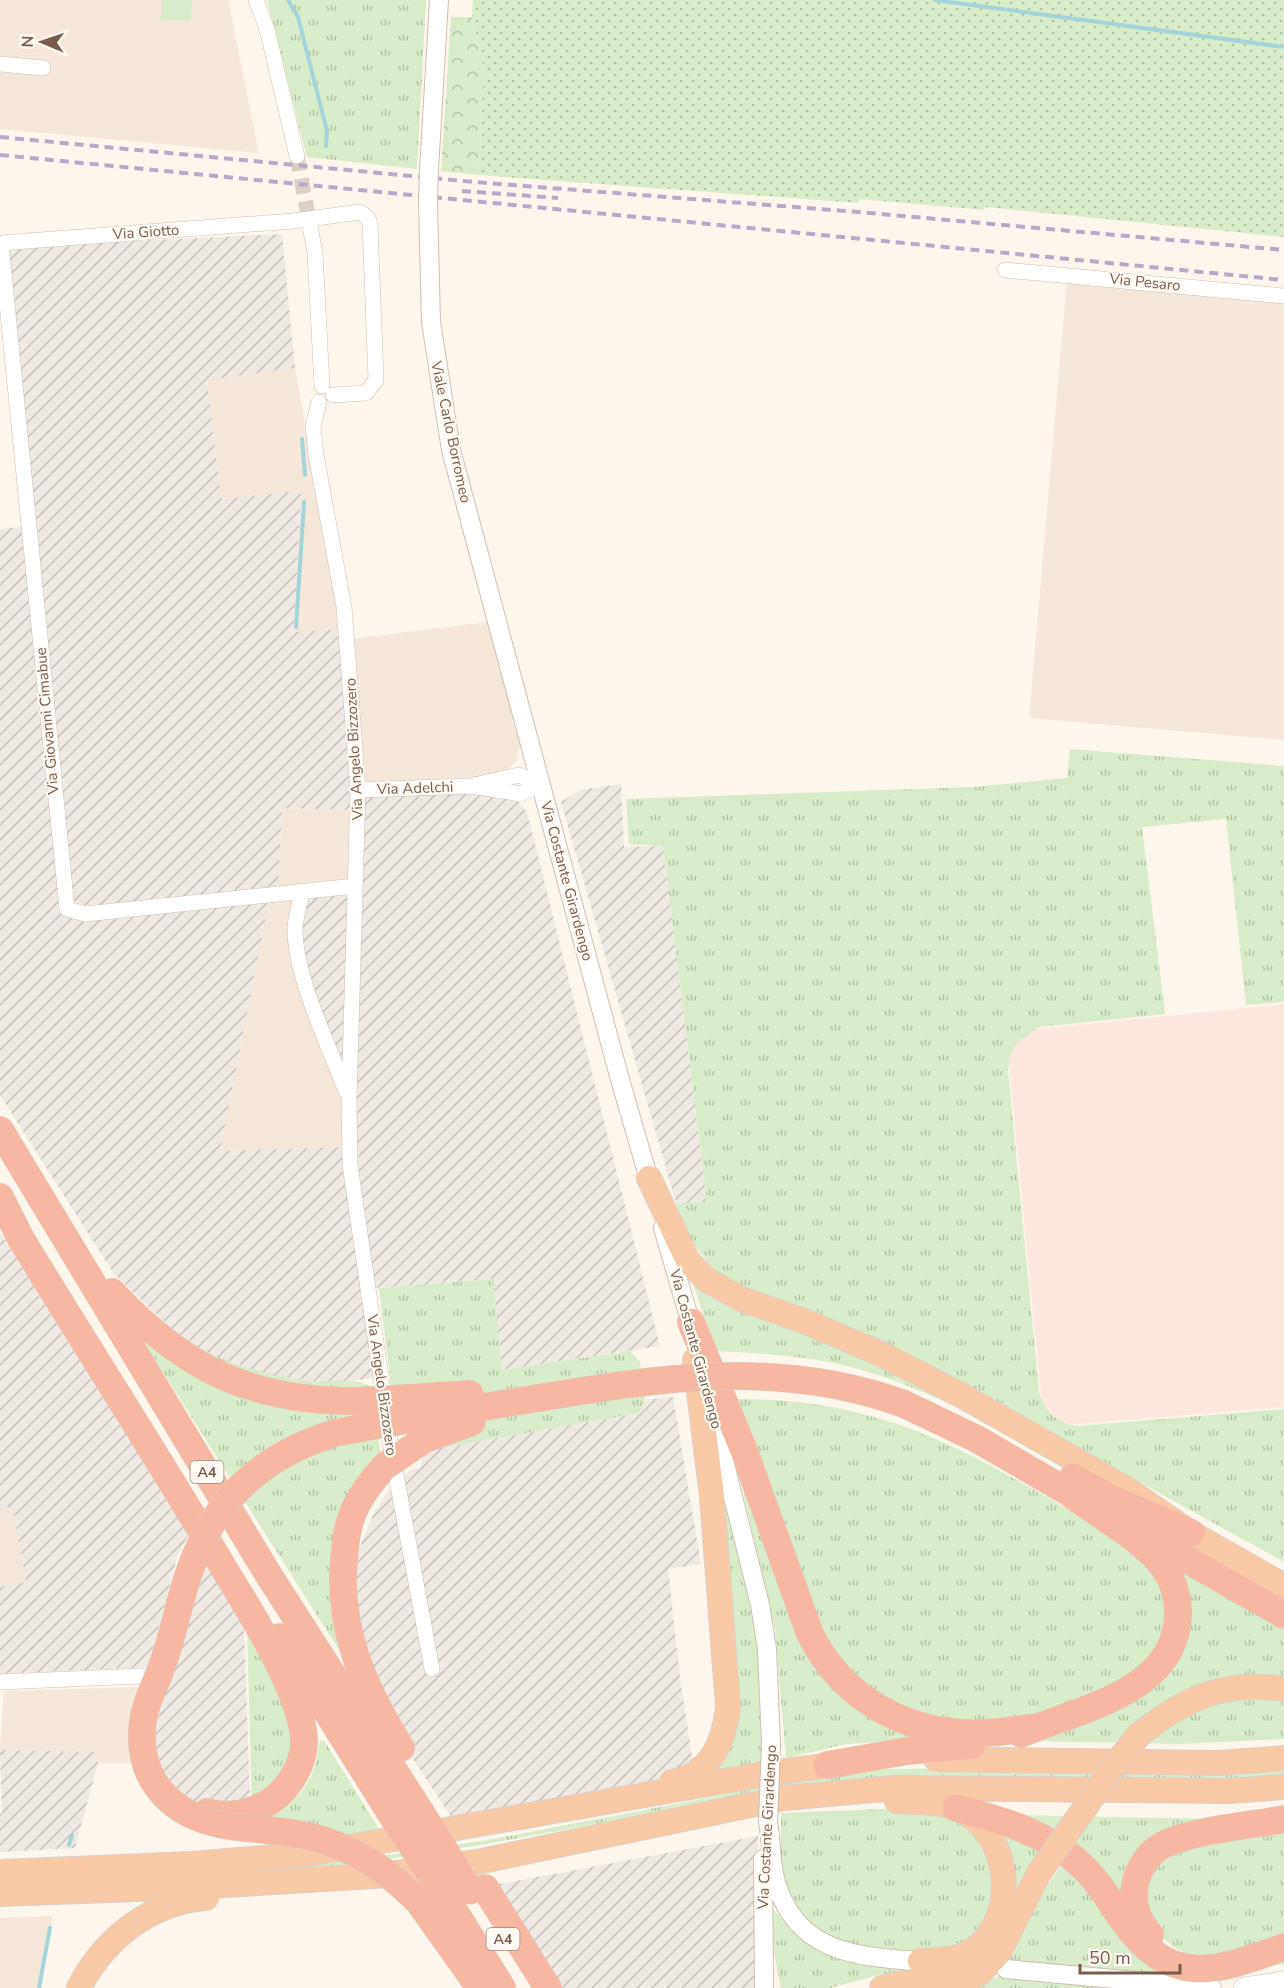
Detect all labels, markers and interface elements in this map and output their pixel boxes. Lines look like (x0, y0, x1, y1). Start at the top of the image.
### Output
north arrow (12, 12, 72, 72)
text: N (17, 35, 39, 48)
street label: Via Giotto (111, 220, 180, 244)
street label: Via Pesaro (1107, 268, 1182, 296)
street label: Viale Carlo Borromeo (426, 358, 476, 505)
street label: Via Giovanni Cimabue (31, 647, 63, 796)
street label: Via Angelo Bizzozero (340, 677, 368, 822)
street label: Via Adelchi (375, 777, 454, 799)
street label: Via Costante Girardengo (536, 798, 598, 963)
street label: Via Costante Girardengo (665, 1266, 727, 1431)
street label: Via Angelo Bizzozero (362, 1312, 402, 1457)
road number: A4 (190, 1461, 224, 1483)
street label: Via Costante Girardengo (753, 1744, 781, 1911)
road number: A4 (486, 1928, 520, 1950)
scale bar (1080, 1937, 1180, 1975)
text: 50 m (1089, 1946, 1131, 1970)

